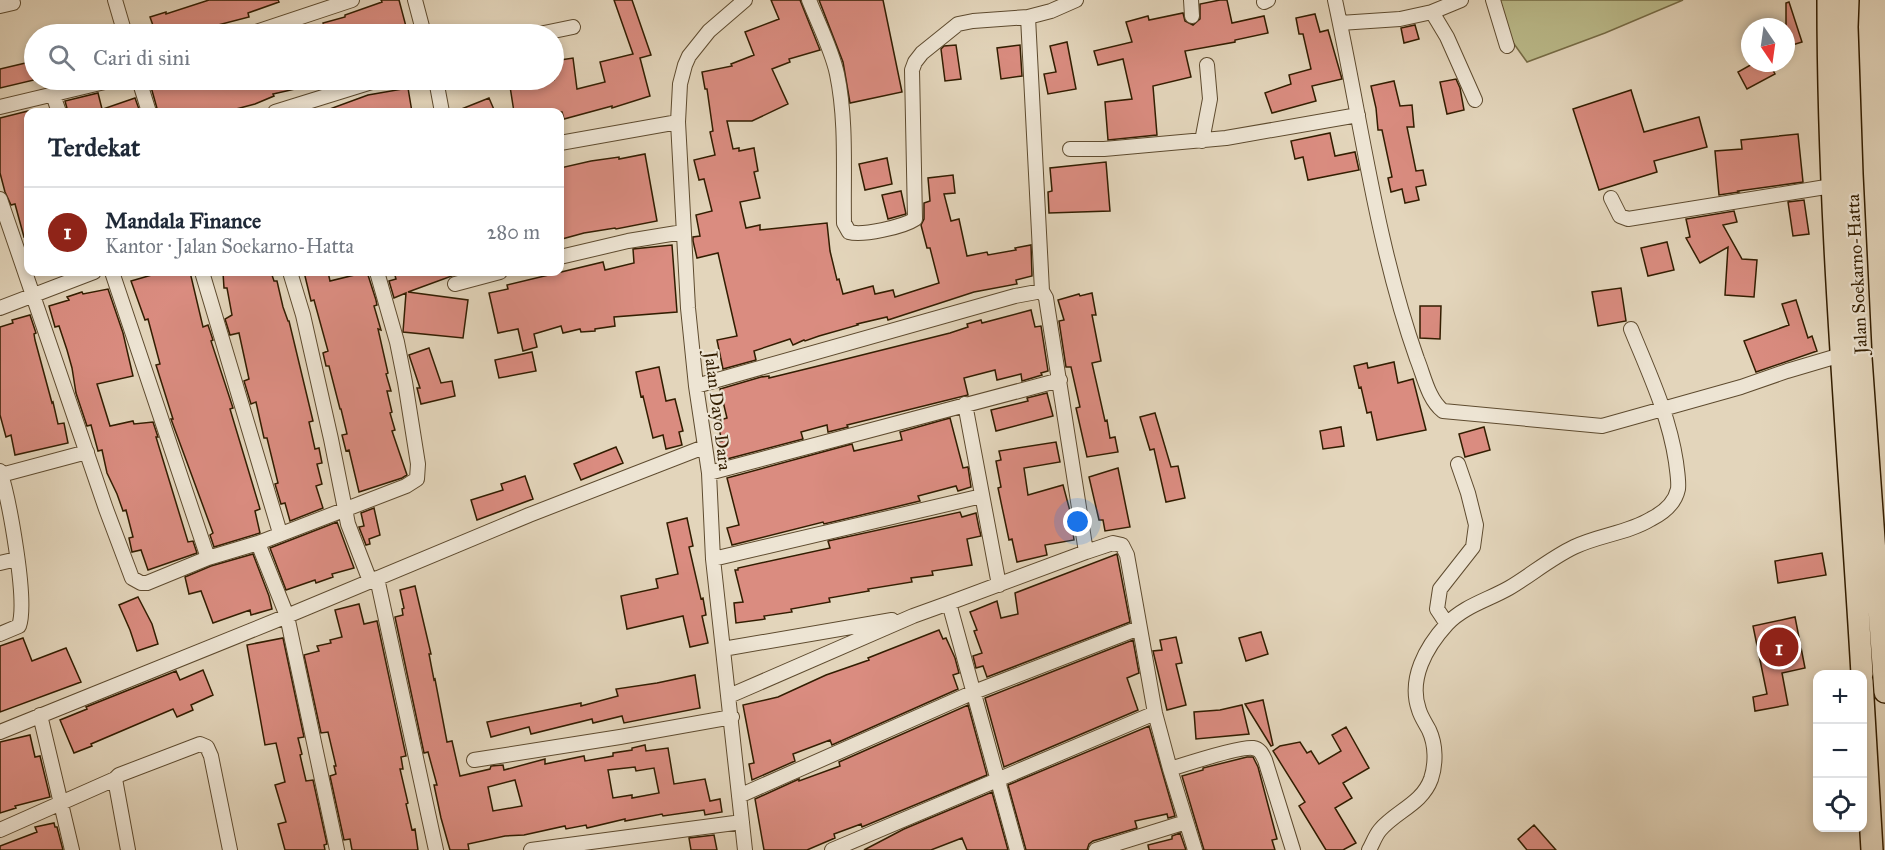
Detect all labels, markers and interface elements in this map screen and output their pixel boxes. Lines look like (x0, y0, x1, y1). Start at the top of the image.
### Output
north arrow (1741, 18, 1795, 72)
search box (24, 24, 564, 90)
icon: search (45, 41, 78, 74)
text: Cari di sini (93, 44, 190, 71)
text: Terdekat (48, 131, 140, 163)
street label: Jalan Soekarno-Hatta (1842, 193, 1873, 357)
text: Mandala Finance (105, 207, 261, 234)
text: 1 (64, 220, 71, 244)
text: 280 m (487, 220, 540, 244)
text: Kantor · Jalan Soekarno-Hatta (105, 234, 354, 258)
street label: Jalan Dayo Dara (699, 348, 736, 472)
your location (1063, 507, 1092, 536)
pin: 1 (1760, 624, 1798, 670)
map controls (1813, 670, 1867, 832)
button: + (1813, 670, 1867, 724)
button: − (1813, 724, 1867, 778)
button: locate (1813, 778, 1867, 832)

